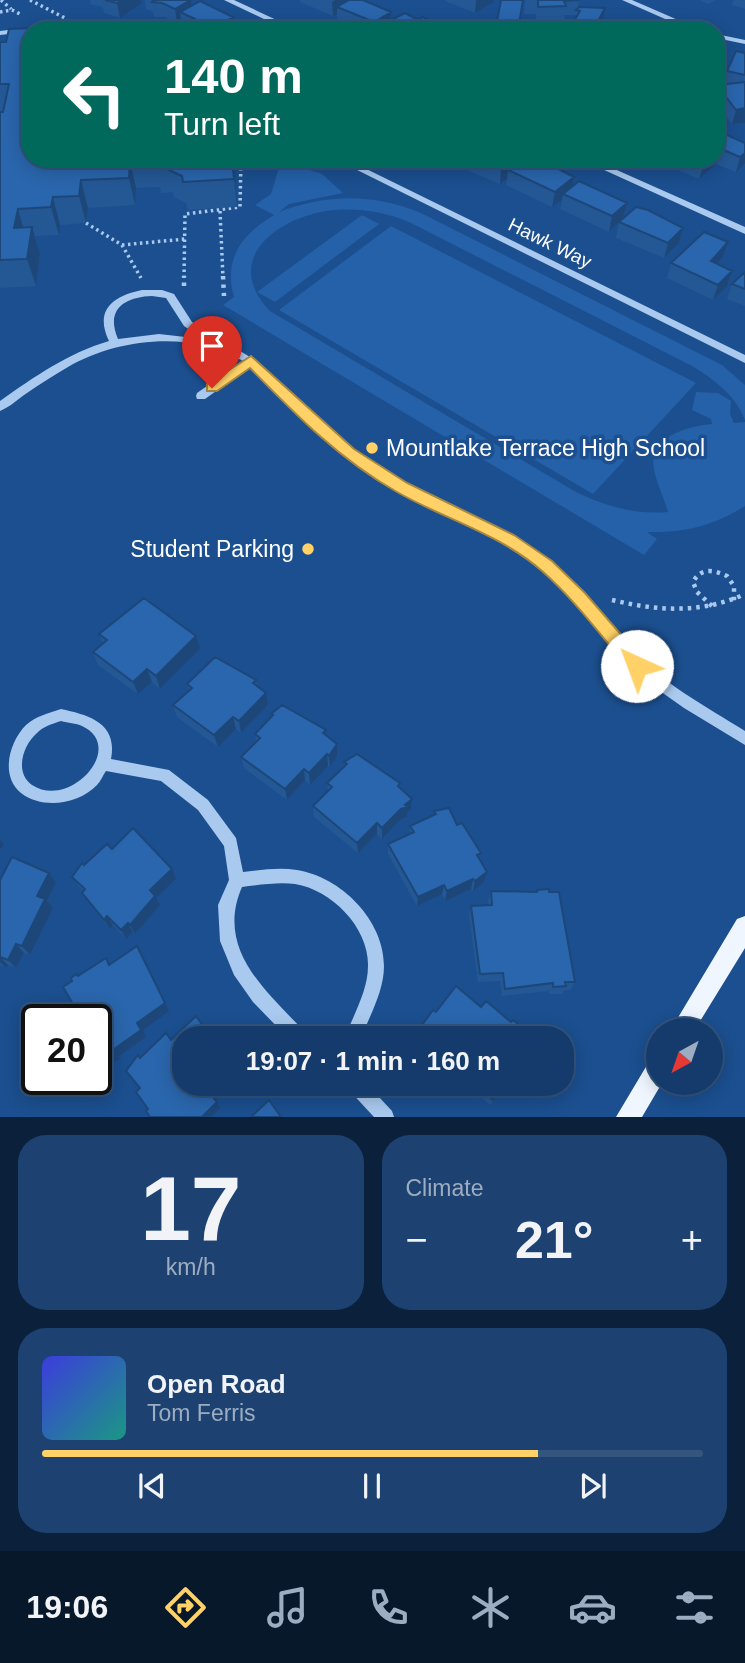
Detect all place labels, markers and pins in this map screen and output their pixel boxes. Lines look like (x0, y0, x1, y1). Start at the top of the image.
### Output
pin (182, 316, 242, 388)
place label: Mountlake Terrace High School (386, 435, 705, 461)
marker: Mountlake Terrace High School (364, 440, 380, 456)
place label: Student Parking (130, 536, 294, 562)
marker: Student Parking (300, 541, 316, 557)

